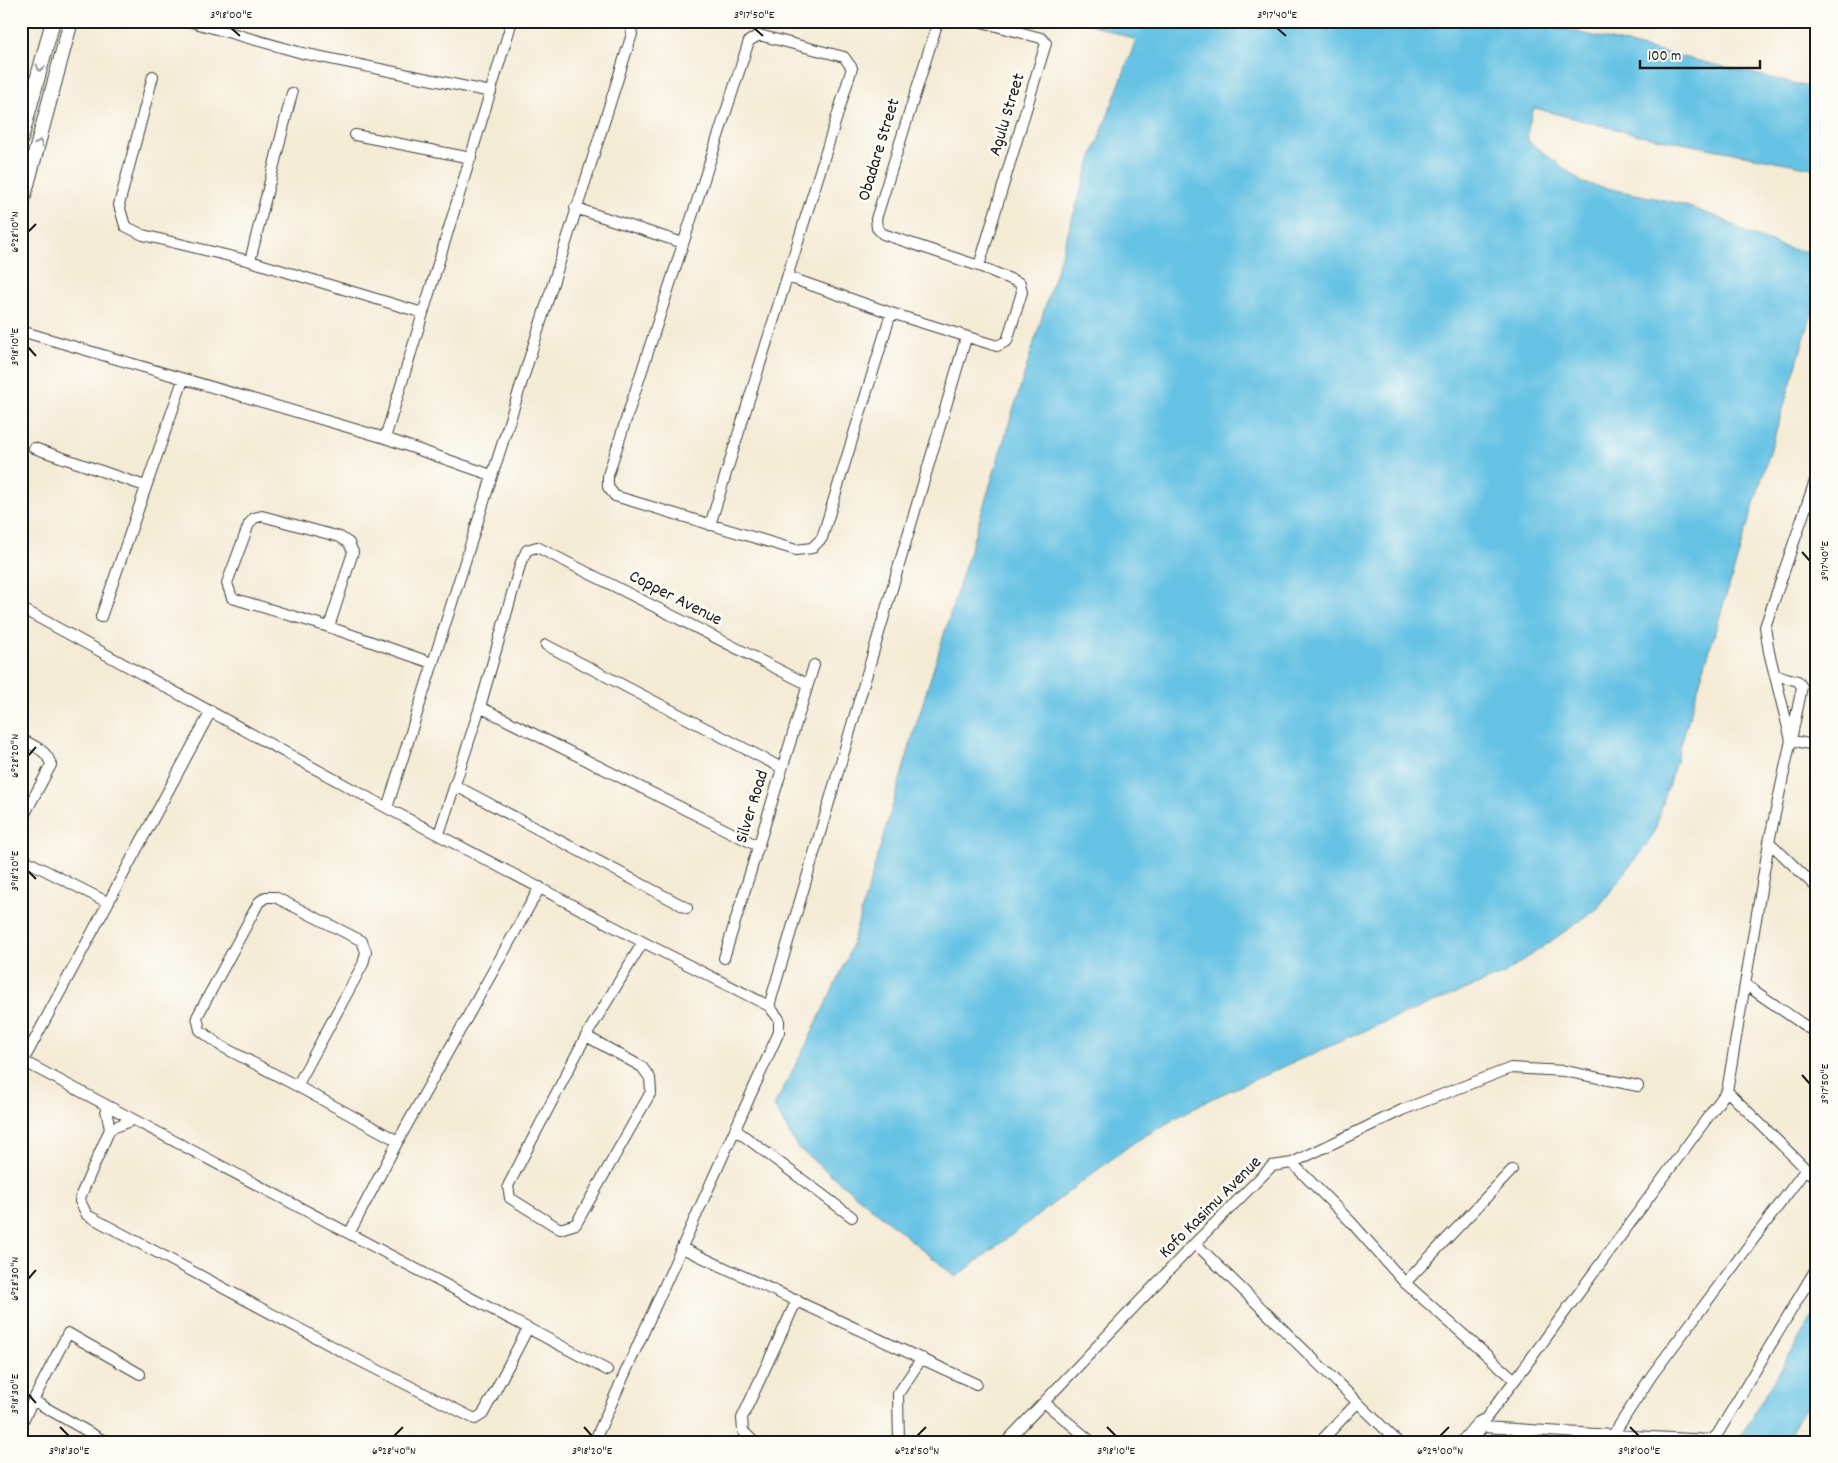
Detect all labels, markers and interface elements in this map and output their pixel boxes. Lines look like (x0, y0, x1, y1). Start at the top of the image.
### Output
text: 3°18'00"E (210, 7, 252, 24)
text: 3°17'50"E (734, 7, 775, 24)
text: 3°17'40"E (1257, 7, 1298, 24)
scale bar (1640, 38, 1760, 70)
text: 100 m (1648, 46, 1681, 68)
one-way arrow (35, 64, 46, 73)
street label: Agulu Street (984, 70, 1033, 159)
street label: Obadare Street (853, 95, 908, 204)
one-way arrow (33, 140, 43, 148)
text: 6°28'10"N (7, 211, 24, 253)
text: 3°18'10"E (7, 328, 24, 366)
text: 3°17'40"E (1817, 540, 1834, 581)
street label: Copper Avenue (624, 565, 726, 633)
text: 6°28'20"N (7, 734, 24, 778)
street label: Silver Road (730, 767, 776, 847)
text: 3°18'20"E (7, 850, 24, 891)
text: 3°17'50"E (1817, 1063, 1834, 1104)
street label: Kofo Kasimu Avenue (1154, 1151, 1268, 1265)
text: 6°28'30"N (7, 1257, 24, 1301)
text: 3°18'30"E (7, 1373, 24, 1414)
text: 3°18'30"E (49, 1443, 90, 1460)
text: 6°28'40"N (372, 1443, 416, 1460)
text: 3°18'20"E (572, 1443, 613, 1460)
text: 6°28'50"N (895, 1443, 939, 1460)
text: 3°18'10"E (1097, 1443, 1135, 1460)
text: 6°29'00"N (1417, 1443, 1463, 1460)
text: 3°18'00"E (1618, 1443, 1660, 1460)

